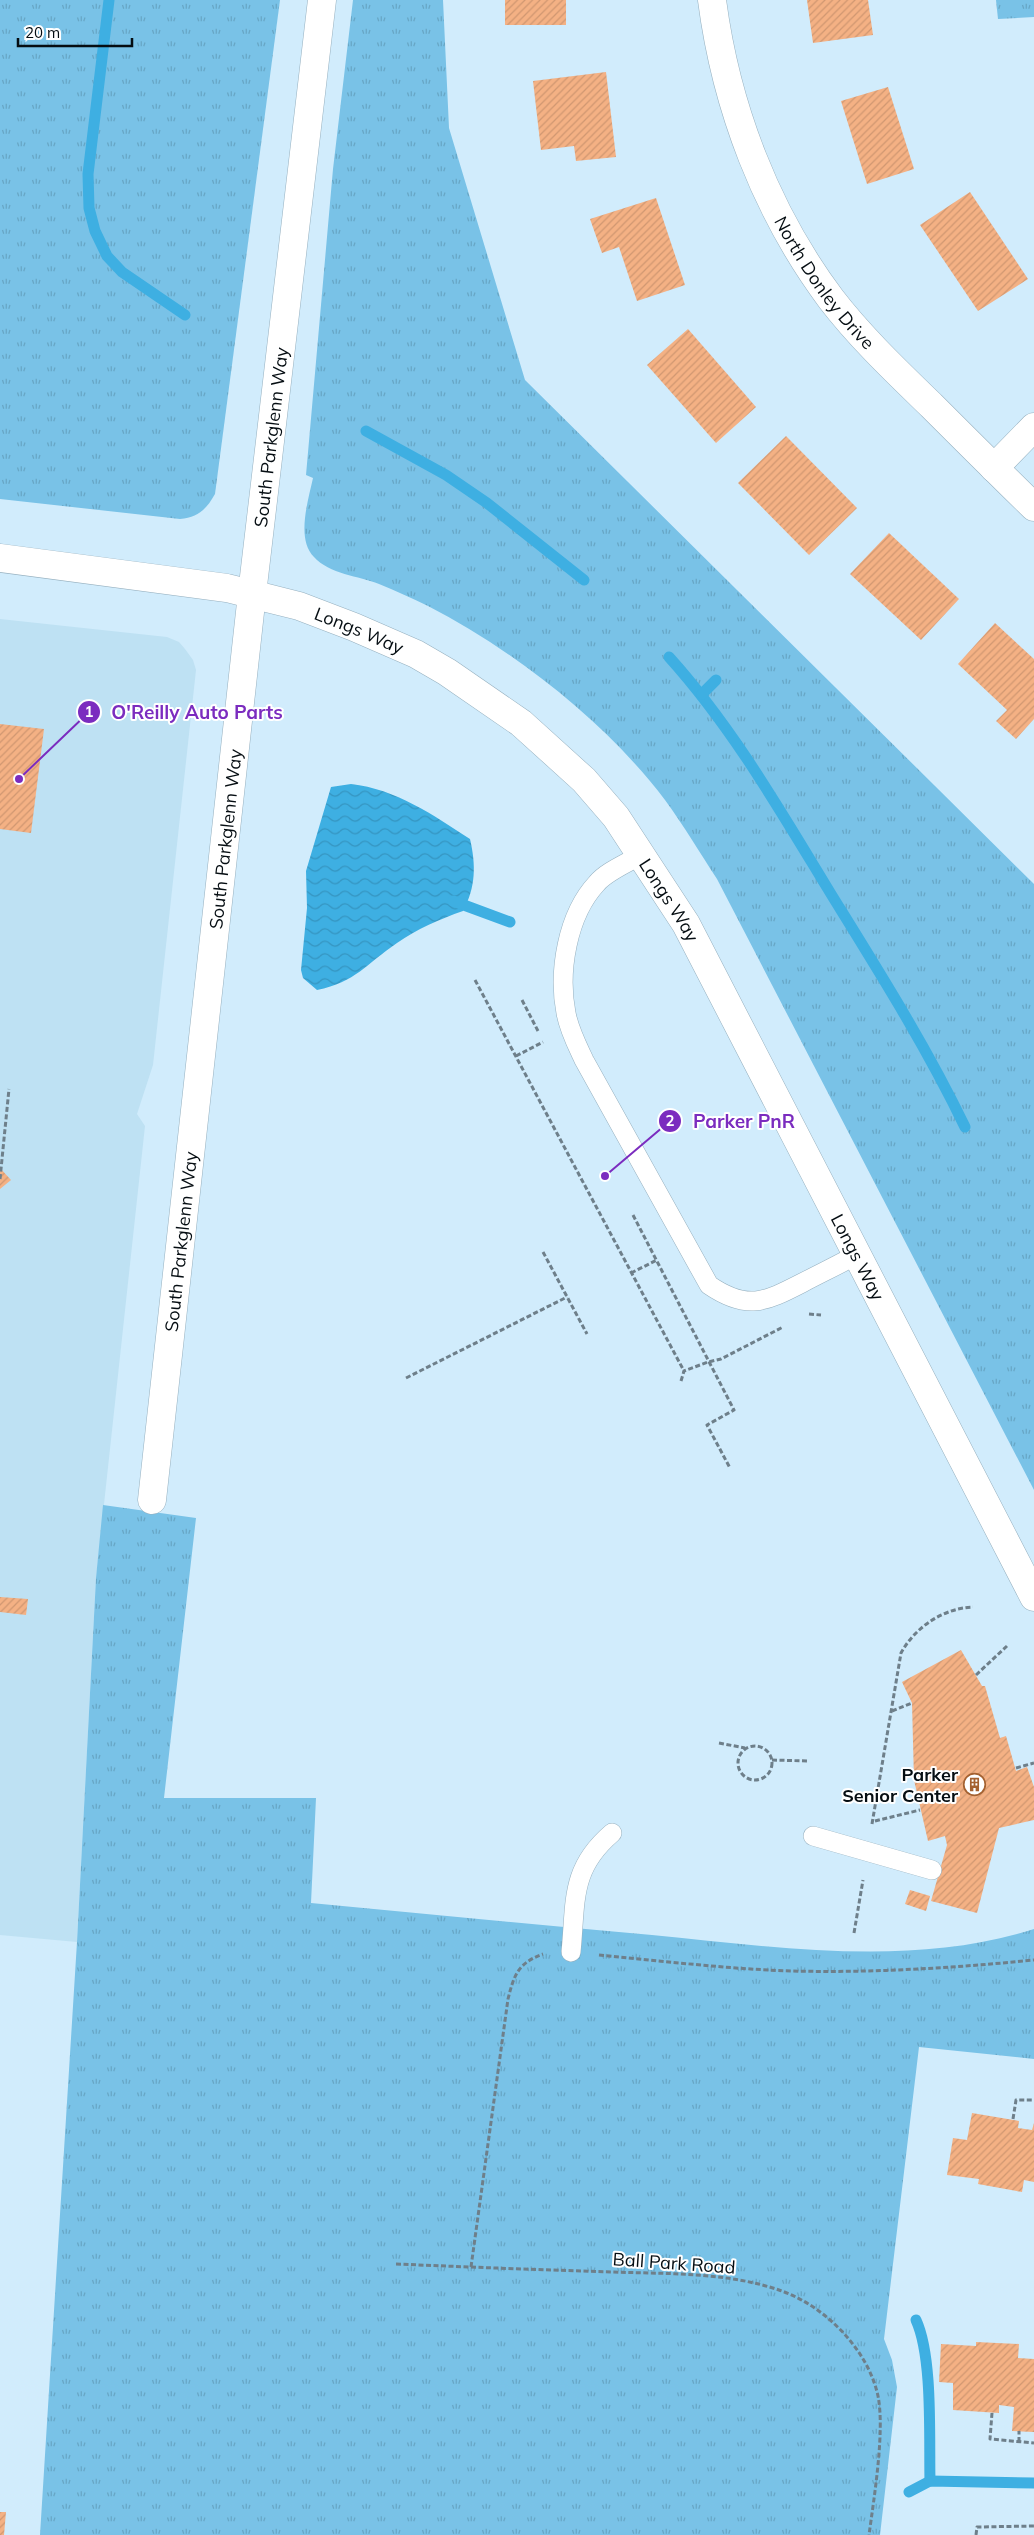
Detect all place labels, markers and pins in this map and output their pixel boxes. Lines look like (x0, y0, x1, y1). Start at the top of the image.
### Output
callout: O'Reilly Auto Parts (76, 695, 292, 729)
callout: Parker PnR (658, 1104, 805, 1138)
place label: Parker Senior Center (842, 1763, 959, 1807)
building icon: Parker Senior Center (962, 1772, 986, 1796)

